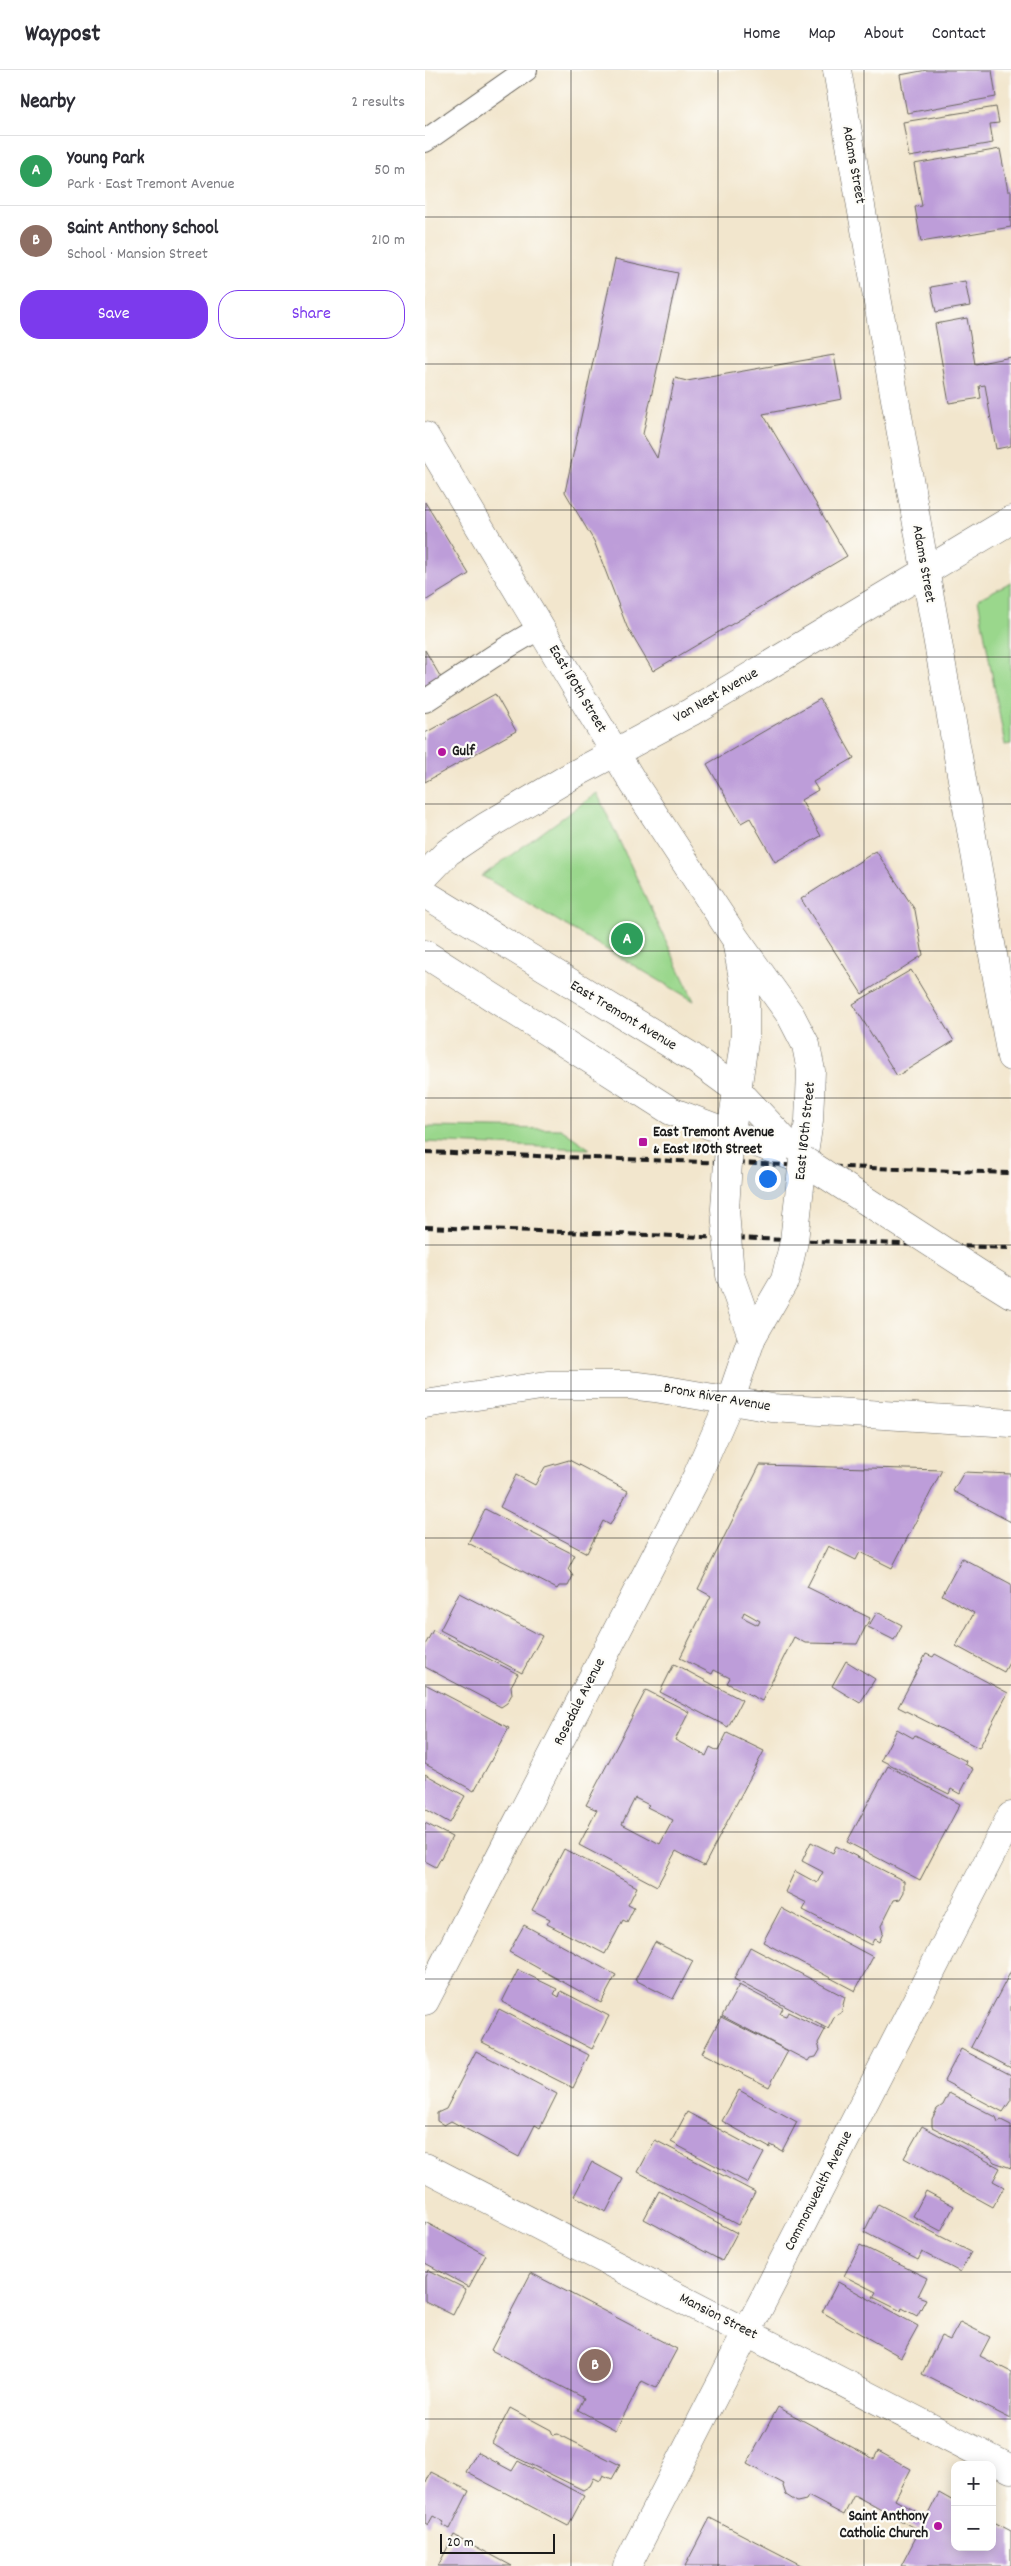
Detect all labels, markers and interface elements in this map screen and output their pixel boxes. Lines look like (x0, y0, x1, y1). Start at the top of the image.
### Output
text: Waypost (25, 18, 100, 52)
text: Home (743, 22, 780, 47)
text: Map (808, 22, 836, 47)
text: About (864, 22, 904, 47)
text: Contact (932, 22, 986, 47)
text: Nearby (20, 88, 75, 118)
text: 2 results (351, 91, 405, 114)
street label: Adams Street (835, 124, 871, 206)
text: Young Park (67, 146, 144, 173)
text: A (32, 159, 40, 182)
text: 50 m (374, 159, 405, 182)
text: Park · East Tremont Avenue (67, 173, 235, 196)
text: Saint Anthony School (67, 216, 218, 243)
text: B (32, 229, 40, 252)
text: 210 m (371, 229, 405, 252)
text: School · Mansion Street (67, 243, 208, 266)
button: Save (20, 290, 208, 339)
button: Share (218, 290, 405, 339)
street label: Adams Street (905, 523, 941, 605)
street label: East 180th Street (542, 641, 612, 737)
street label: Van Nest Avenue (669, 663, 763, 729)
place label: Gulf (452, 741, 476, 763)
marker: Gulf (436, 746, 448, 758)
pin: A (611, 920, 643, 958)
street label: East Tremont Avenue (565, 975, 681, 1057)
street label: East 180th Street (790, 1080, 822, 1181)
place label: East Tremont Avenue & East 180th Street (653, 1122, 775, 1161)
marker: East Tremont Avenue & East 180th Street (637, 1136, 649, 1148)
your location (755, 1166, 781, 1192)
street label: Bronx River Avenue (662, 1378, 773, 1418)
street label: Rosedale Avenue (548, 1654, 612, 1750)
street label: Commonwealth Avenue (779, 2127, 859, 2255)
street label: Mansion Street (675, 2288, 761, 2346)
pin: B (579, 2346, 611, 2384)
map controls (951, 2461, 996, 2551)
button: + (951, 2461, 996, 2506)
place label: Saint Anthony Catholic Church (839, 2506, 929, 2545)
button: − (951, 2506, 996, 2551)
marker: Saint Anthony Catholic Church (932, 2520, 944, 2532)
scale bar (440, 2531, 555, 2554)
text: 20 m (447, 2533, 474, 2553)

